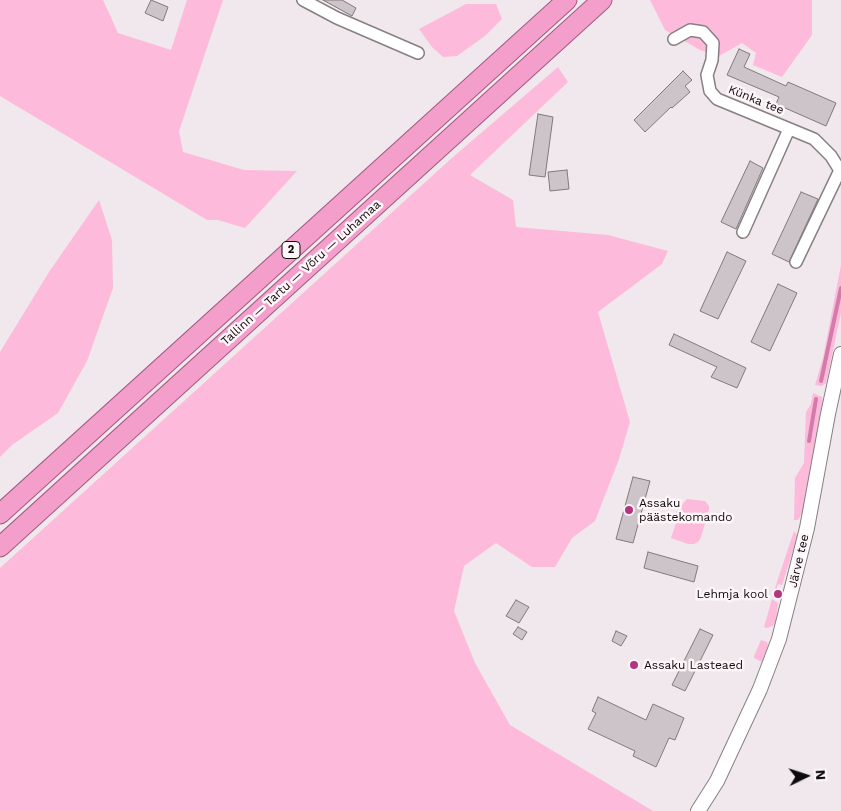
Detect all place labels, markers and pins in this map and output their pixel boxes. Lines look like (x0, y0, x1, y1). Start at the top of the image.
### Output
place label: Assaku päästekomando (639, 496, 733, 524)
marker: Assaku päästekomando (623, 504, 635, 516)
place label: Lehmja kool (696, 587, 768, 601)
marker: Lehmja kool (772, 588, 784, 600)
place label: Assaku Lasteaed (644, 658, 743, 672)
marker: Assaku Lasteaed (628, 659, 640, 671)

